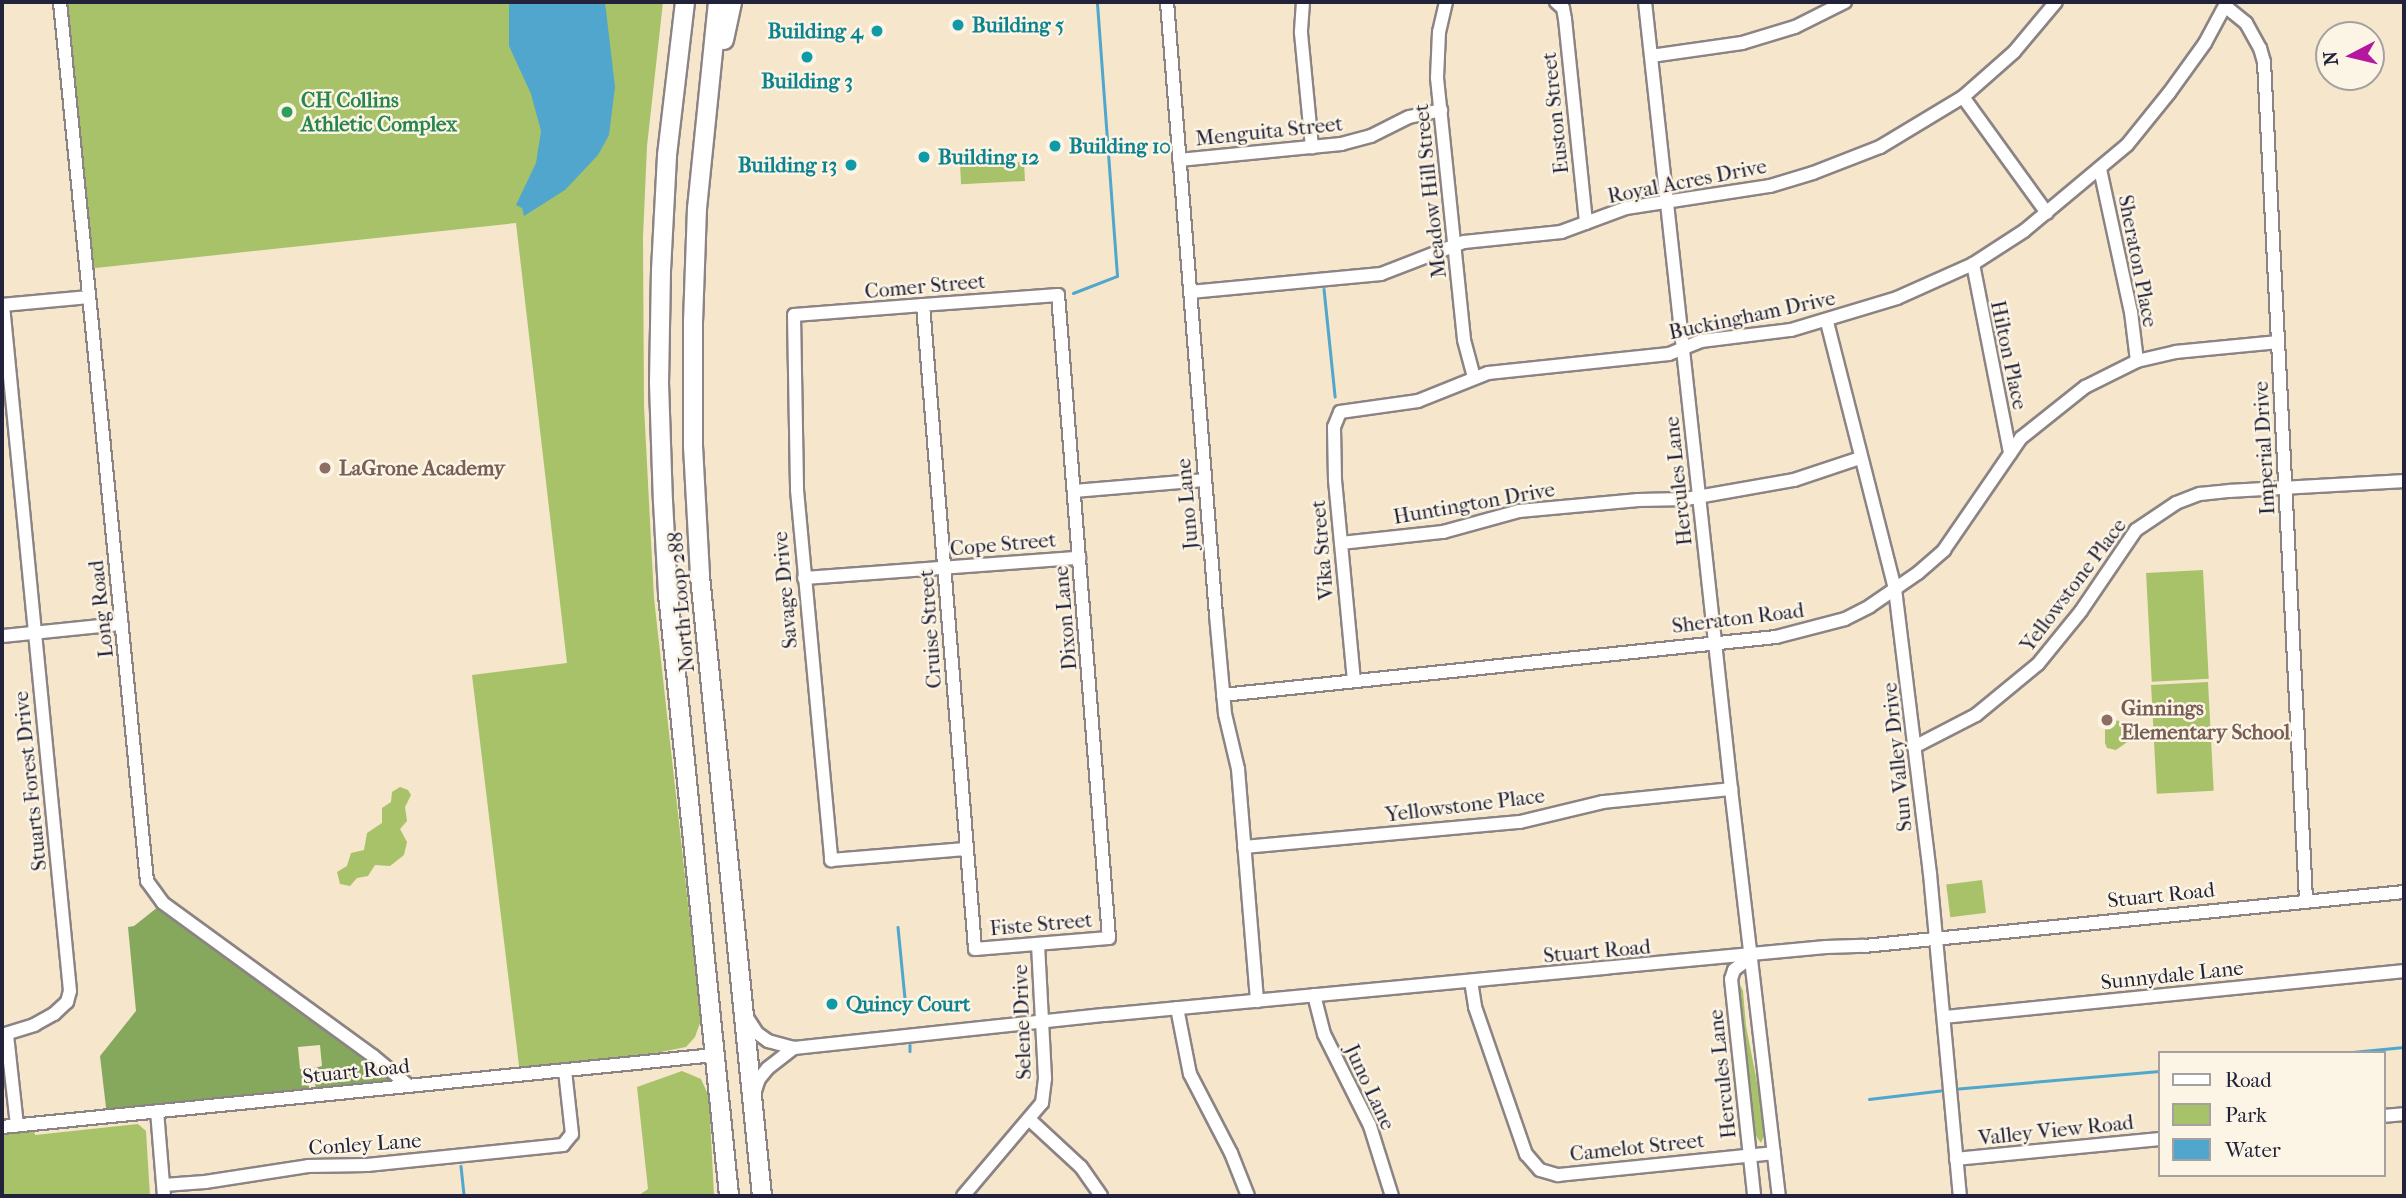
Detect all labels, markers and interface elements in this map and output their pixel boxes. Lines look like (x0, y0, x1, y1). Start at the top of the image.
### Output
place label: Building 5 (972, 12, 1064, 38)
marker: Building 5 (950, 17, 966, 33)
place label: Building 4 (768, 18, 863, 44)
north arrow (2315, 21, 2385, 91)
marker: Building 4 (869, 23, 885, 39)
marker: Building 3 (799, 49, 815, 65)
text: N (2319, 50, 2343, 67)
street label: Euston Street (1536, 51, 1574, 175)
place label: Building 3 (761, 68, 853, 94)
place label: CH Collins Athletic Complex (301, 87, 457, 137)
street label: Meadow Hill Street (1408, 103, 1452, 279)
marker: CH Collins Athletic Complex (279, 104, 295, 120)
street label: Menguita Street (1194, 111, 1344, 151)
place label: Building 10 (1069, 133, 1171, 159)
marker: Building 10 (1047, 138, 1063, 154)
place label: Building 12 (938, 144, 1039, 170)
marker: Building 12 (916, 149, 932, 165)
place label: Building 13 (738, 152, 837, 178)
street label: Royal Acres Drive (1605, 153, 1769, 209)
marker: Building 13 (843, 157, 859, 173)
street label: Sheraton Place (2113, 193, 2163, 329)
street label: Comer Street (863, 268, 987, 304)
street label: Buckingham Drive (1666, 285, 1838, 345)
street label: Hilton Place (1985, 298, 2033, 412)
street label: Imperial Drive (2248, 380, 2280, 516)
street label: Hercules Lane (1659, 415, 1697, 547)
place label: LaGrone Academy (339, 455, 505, 481)
street label: Juno Lane (1170, 457, 1204, 551)
marker: LaGrone Academy (317, 460, 333, 476)
street label: Huntington Drive (1391, 476, 1557, 530)
street label: Vika Street (1305, 499, 1339, 601)
street label: Yellowstone Place (2015, 513, 2131, 657)
street label: Cope Street (949, 527, 1057, 561)
street label: Savage Drive (767, 530, 803, 650)
street label: North Loop 288 (662, 531, 700, 673)
street label: Long Road (83, 559, 119, 659)
street label: Dixon Lane (1048, 565, 1082, 671)
street label: Cruise Street (913, 569, 947, 689)
street label: Sheraton Road (1670, 597, 1806, 639)
street label: Sun Valley Drive (1877, 681, 1917, 833)
street label: Stuarts Forest Drive (8, 690, 52, 872)
place label: Ginnings Elementary School (2121, 695, 2290, 745)
marker: Ginnings Elementary School (2099, 712, 2115, 728)
street label: Yellowstone Place (1384, 783, 1546, 827)
street label: Stuart Road (2106, 877, 2216, 913)
street label: Fiste Street (989, 907, 1093, 941)
street label: Stuart Road (1542, 934, 1652, 968)
street label: Sunnydale Lane (2099, 955, 2245, 995)
street label: Selene Drive (1007, 964, 1037, 1080)
place label: Quincy Court (846, 991, 970, 1017)
marker: Quincy Court (824, 996, 840, 1012)
street label: Hercules Lane (1703, 1008, 1741, 1140)
street label: Juno Lane (1339, 1040, 1401, 1134)
legend (2158, 1051, 2385, 1177)
street label: Stuart Road (301, 1053, 411, 1089)
text: Road (2225, 1068, 2272, 1092)
text: Park (2225, 1103, 2267, 1127)
street label: Valley View Road (1977, 1109, 2135, 1151)
street label: Conley Lane (308, 1127, 422, 1161)
street label: Camelot Street (1568, 1127, 1706, 1167)
text: Water (2225, 1138, 2281, 1162)

